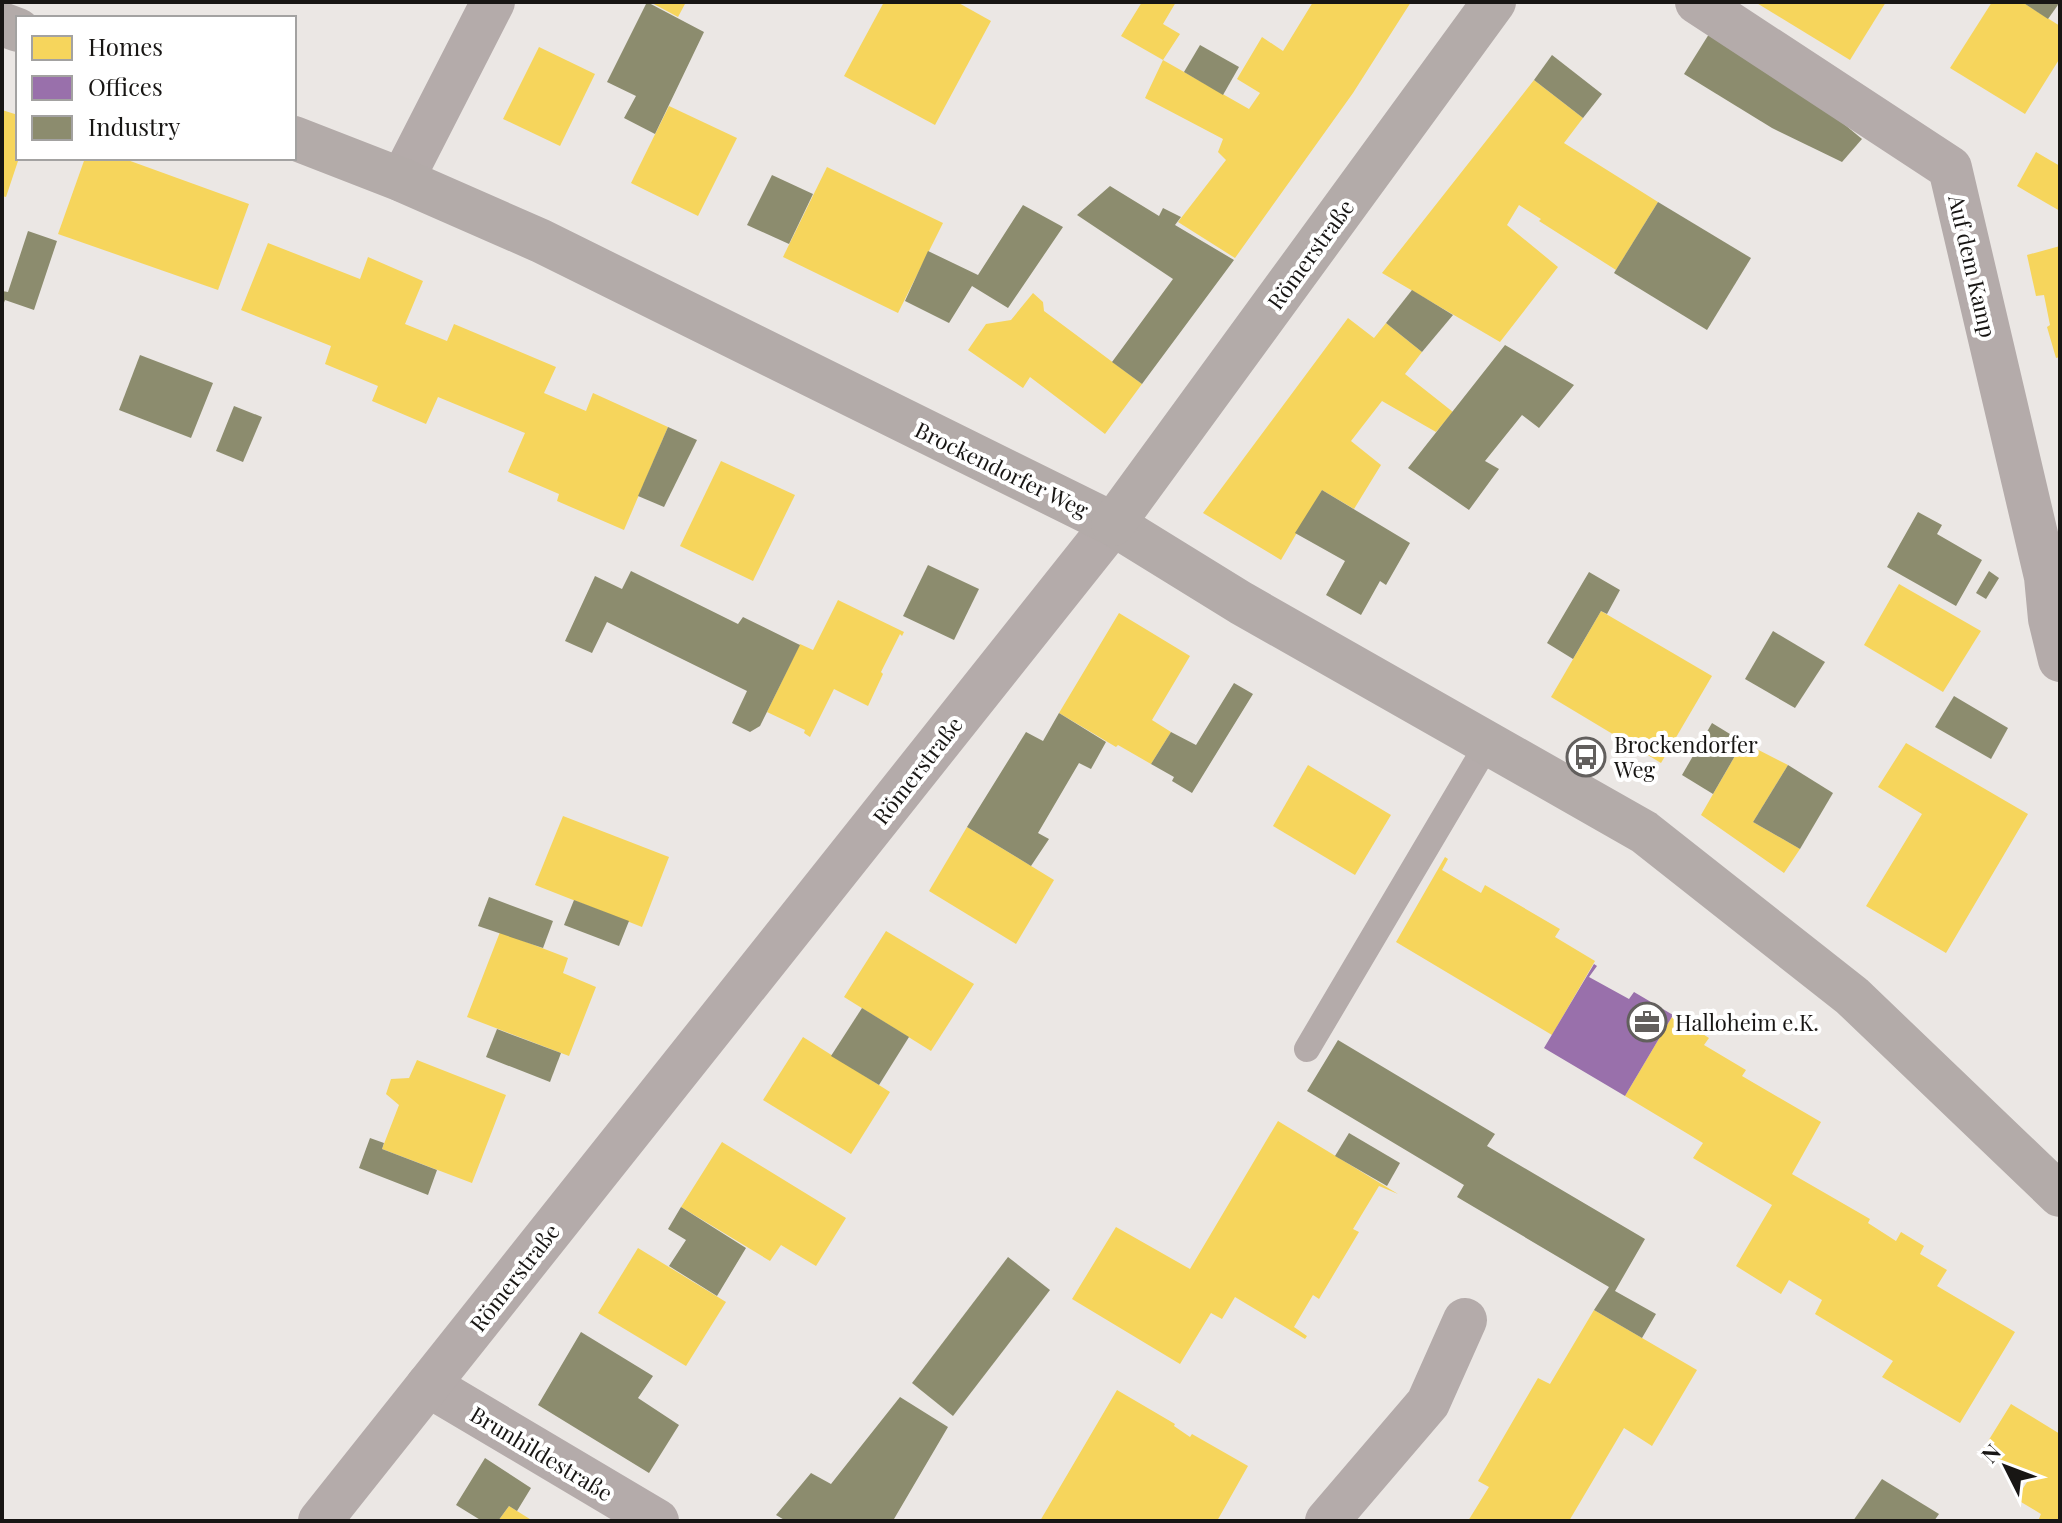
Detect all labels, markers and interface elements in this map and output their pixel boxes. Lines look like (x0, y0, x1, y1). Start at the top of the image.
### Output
legend (16, 16, 296, 160)
text: Homes (88, 30, 163, 62)
text: Offices (88, 70, 163, 102)
text: Industry (88, 110, 180, 142)
street label: Auf dem Kamp (1942, 191, 2004, 340)
street label: Römerstraße (1260, 193, 1360, 315)
street label: Brockendorfer Weg (910, 414, 1094, 524)
street label: Römerstraße (865, 710, 969, 830)
place label: Brockendorfer Weg (1613, 729, 1758, 784)
bus stop icon: Brockendorfer Weg (1565, 736, 1607, 778)
office icon: Halloheim e.K. (1626, 1001, 1668, 1043)
place label: Halloheim e.K. (1675, 1007, 1819, 1037)
street label: Römerstraße (462, 1217, 566, 1337)
street label: Brunhildestraße (465, 1399, 619, 1507)
north arrow (1966, 1427, 2046, 1507)
text: N (1974, 1437, 2007, 1469)

